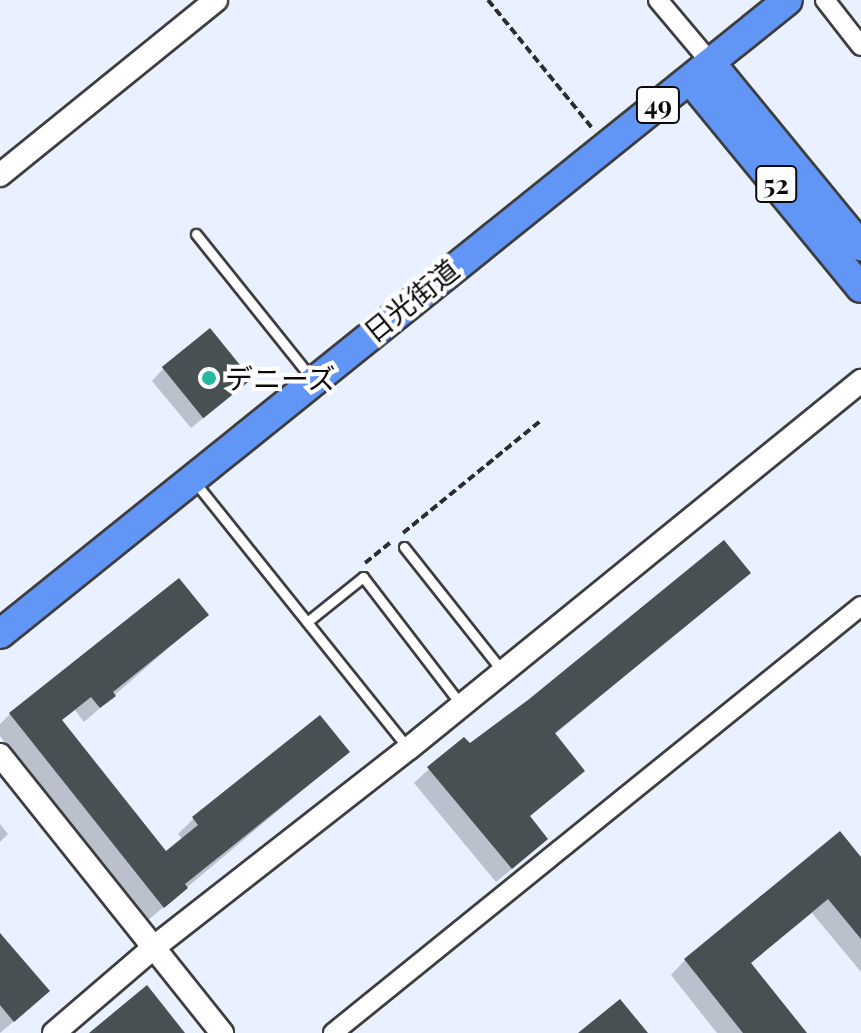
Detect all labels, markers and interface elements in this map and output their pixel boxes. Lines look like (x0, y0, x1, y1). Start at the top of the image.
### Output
road number: 49 (634, 83, 682, 127)
road number: 52 (754, 162, 798, 206)
street label: 日光街道 (357, 252, 465, 348)
place label: デニーズ (225, 361, 337, 395)
marker: デニーズ (200, 369, 218, 387)

